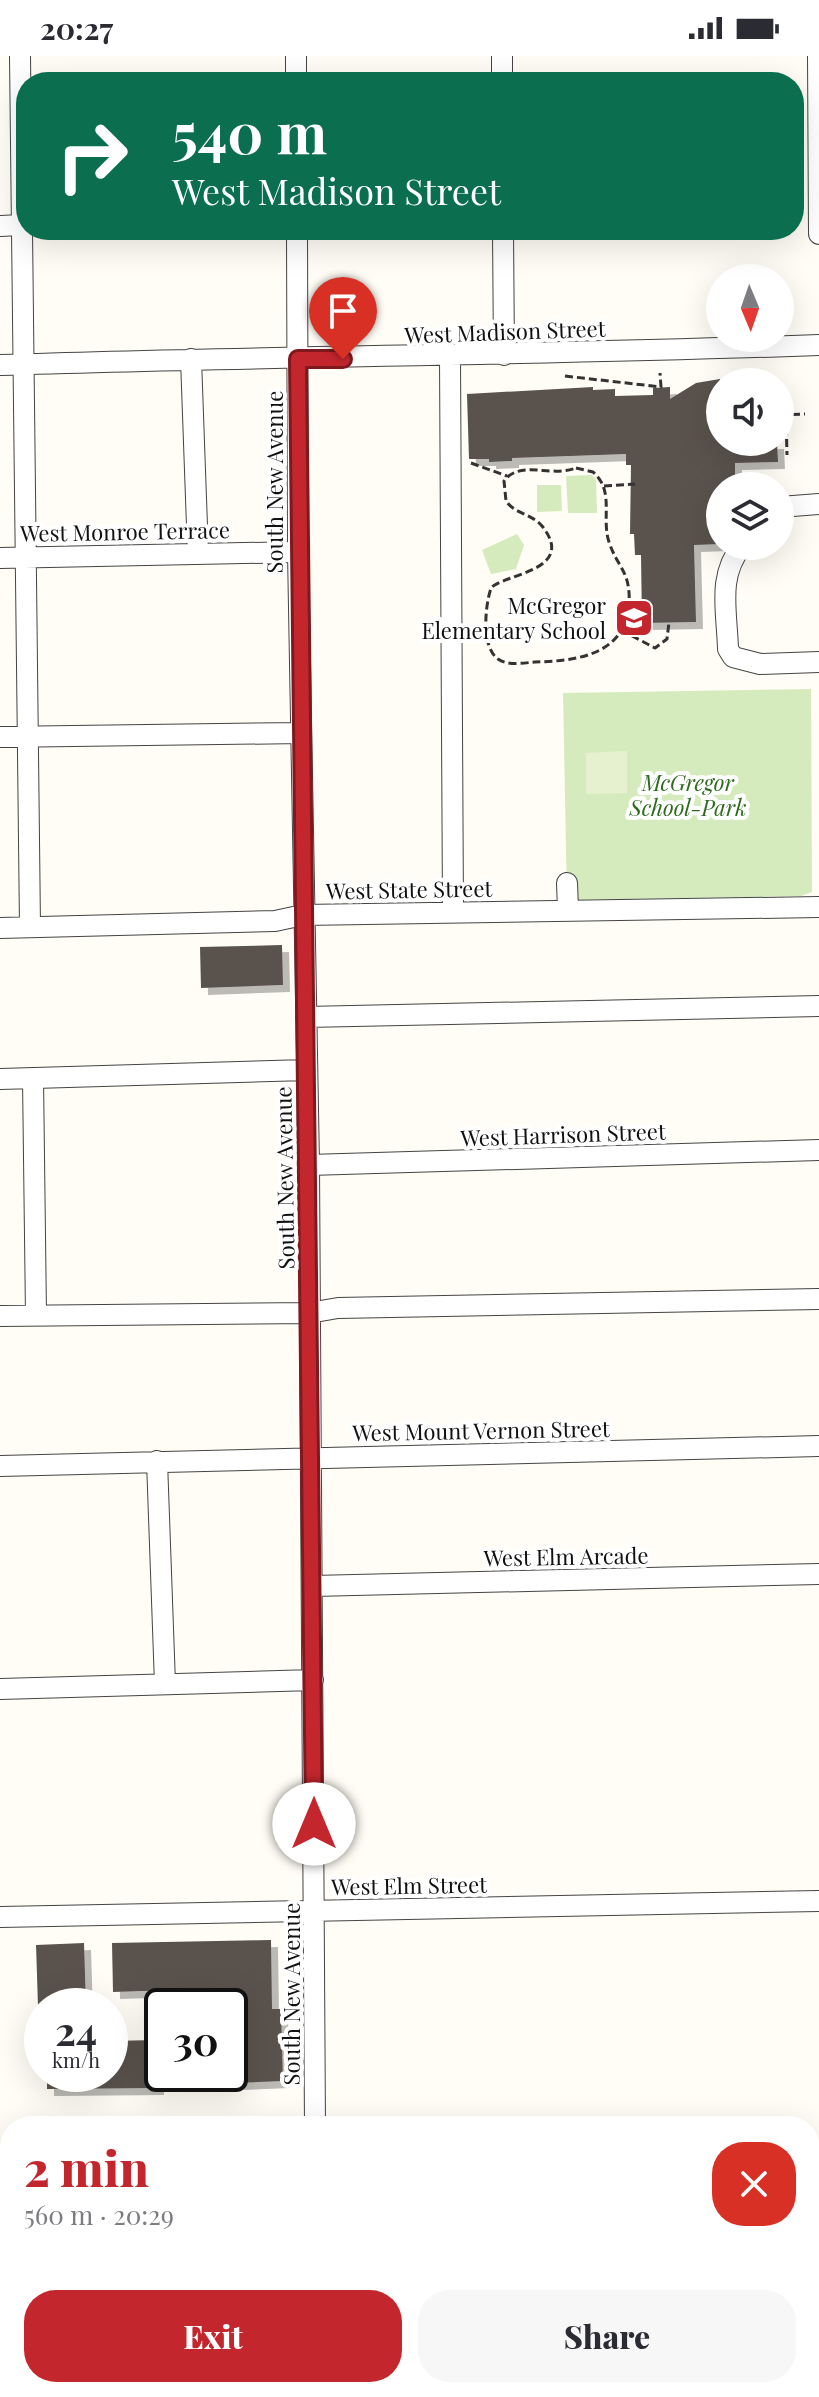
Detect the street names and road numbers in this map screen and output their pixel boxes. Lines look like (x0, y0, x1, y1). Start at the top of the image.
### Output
street label: West Madison Street (403, 312, 607, 350)
street label: South New Avenue (259, 391, 289, 573)
street label: West Monroe Terrace (19, 514, 230, 548)
street label: West State Street (325, 873, 494, 905)
street label: South New Avenue (267, 1086, 301, 1270)
street label: West Harrison Street (459, 1115, 667, 1153)
street label: West Mount Vernon Street (351, 1413, 611, 1447)
street label: West Elm Arcade (482, 1540, 649, 1572)
street label: West Elm Street (330, 1869, 488, 1901)
street label: South New Avenue (276, 1903, 306, 2085)

